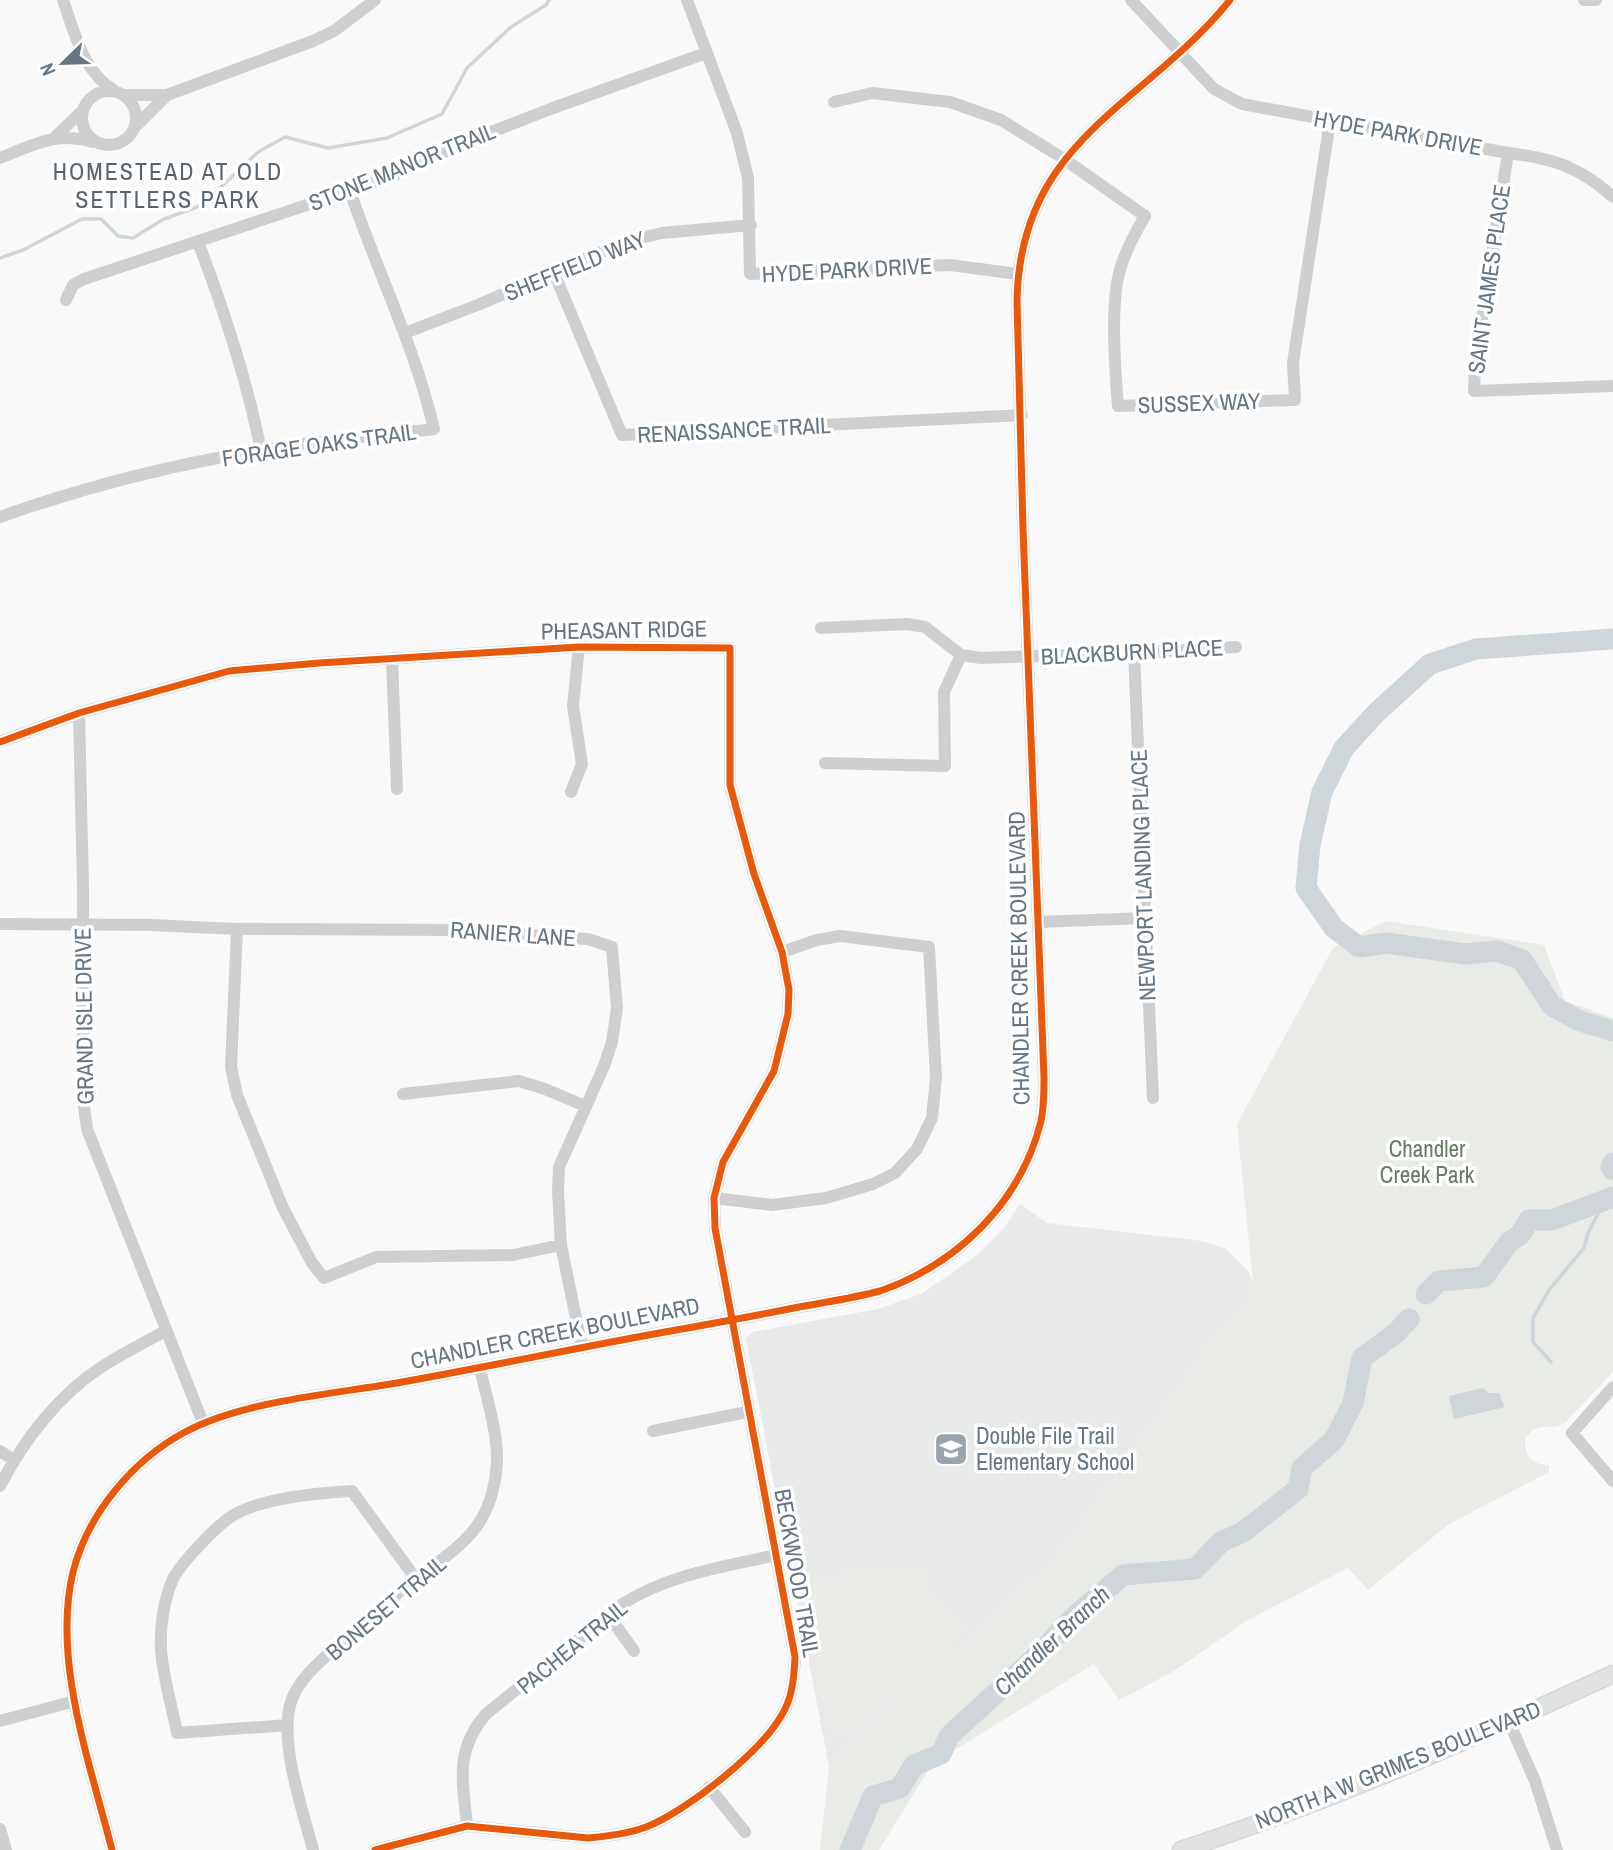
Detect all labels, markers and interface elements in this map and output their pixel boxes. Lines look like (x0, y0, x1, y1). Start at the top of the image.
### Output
north arrow (28, 28, 98, 98)
text: N (33, 59, 62, 80)
street label: HYDE PARK DRIVE (1311, 102, 1485, 163)
street label: STONE MANOR TRAIL (304, 115, 500, 218)
district label: HOMESTEAD AT OLD SETTLERS PARK (53, 155, 283, 215)
street label: SAINT JAMES PLACE (1460, 182, 1517, 375)
street label: SHEFFIELD WAY (500, 223, 650, 308)
street label: HYDE PARK DRIVE (761, 250, 933, 289)
street label: SUSSEX WAY (1137, 385, 1261, 420)
street label: RENAISSANCE TRAIL (637, 409, 832, 450)
street label: FORAGE OAKS TRAIL (220, 415, 418, 473)
street label: PHEASANT RIDGE (541, 613, 707, 646)
street label: BLACKBURN PLACE (1040, 631, 1224, 672)
street label: NEWPORT LANDING PLACE (1123, 749, 1162, 1001)
street label: CHANDLER CREEK BOULEVARD (1000, 811, 1037, 1105)
street label: RANIER LANE (449, 914, 577, 953)
street label: GRAND ISLE DRIVE (66, 927, 101, 1105)
park label: Chandler Creek Park (1380, 1133, 1475, 1190)
street label: CHANDLER CREEK BOULEVARD (408, 1289, 702, 1376)
place label: Double File Trail Elementary School (976, 1420, 1134, 1477)
school or university icon: Double File Trail Elementary School (932, 1430, 970, 1468)
street label: BECKWOOD TRAIL (767, 1486, 828, 1660)
street label: BONESET TRAIL (319, 1548, 453, 1667)
water label: Chandler Branch (986, 1578, 1116, 1702)
street label: PACHEA TRAIL (510, 1592, 634, 1701)
street label: NORTH A W GRIMES BOULEVARD (1250, 1693, 1545, 1836)

